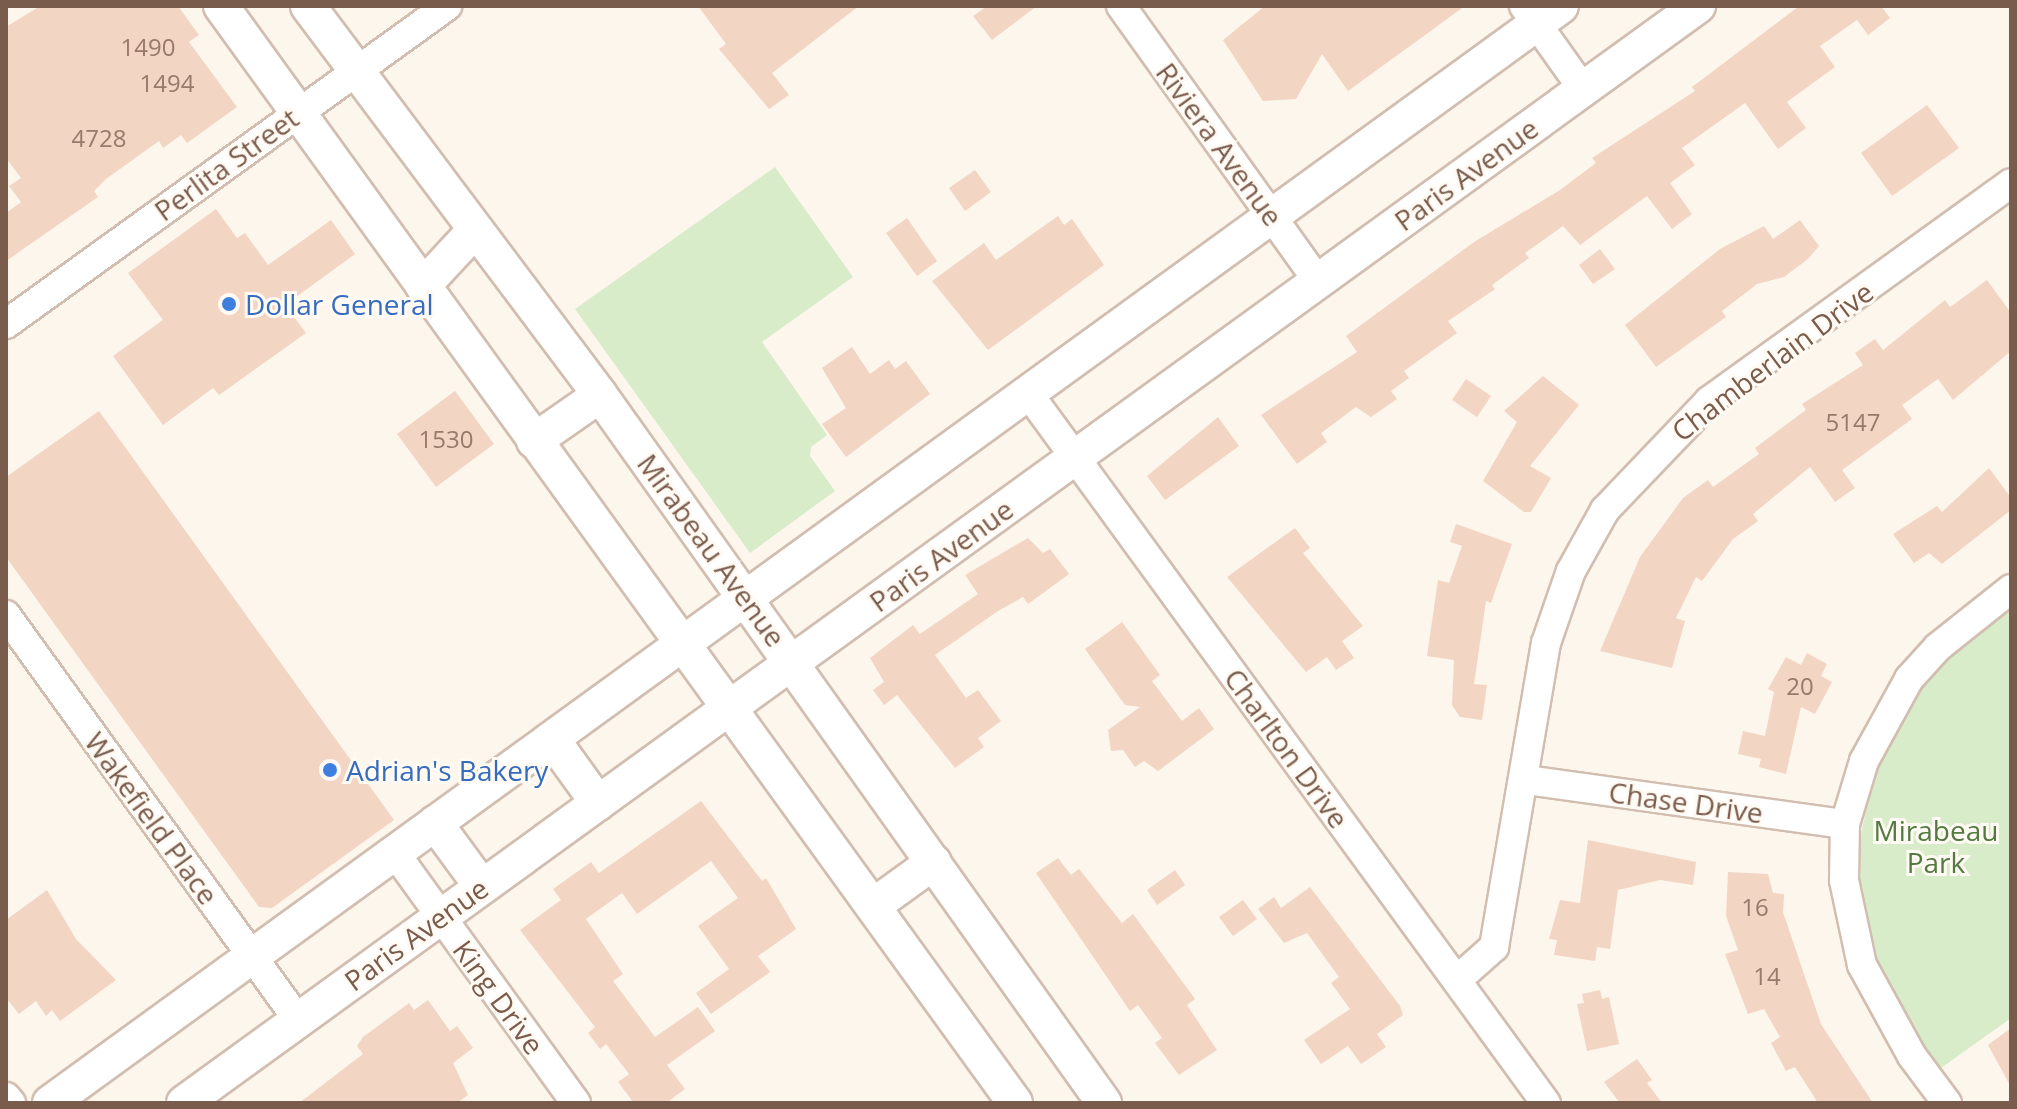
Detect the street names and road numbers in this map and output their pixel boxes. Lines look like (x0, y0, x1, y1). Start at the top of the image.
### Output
street label: Riviera Avenue (1150, 56, 1290, 232)
street label: Perlita Street (148, 101, 304, 227)
street label: Paris Avenue (1388, 111, 1544, 237)
street label: Chamberlain Drive (1665, 274, 1879, 448)
street label: Mirabeau Avenue (631, 447, 793, 653)
street label: Paris Avenue (863, 492, 1019, 618)
street label: Charlton Drive (1218, 662, 1356, 834)
street label: Wakefield Place (78, 726, 226, 910)
street label: Chase Drive (1607, 775, 1765, 829)
street label: Paris Avenue (338, 871, 494, 997)
street label: King Drive (446, 934, 552, 1060)

